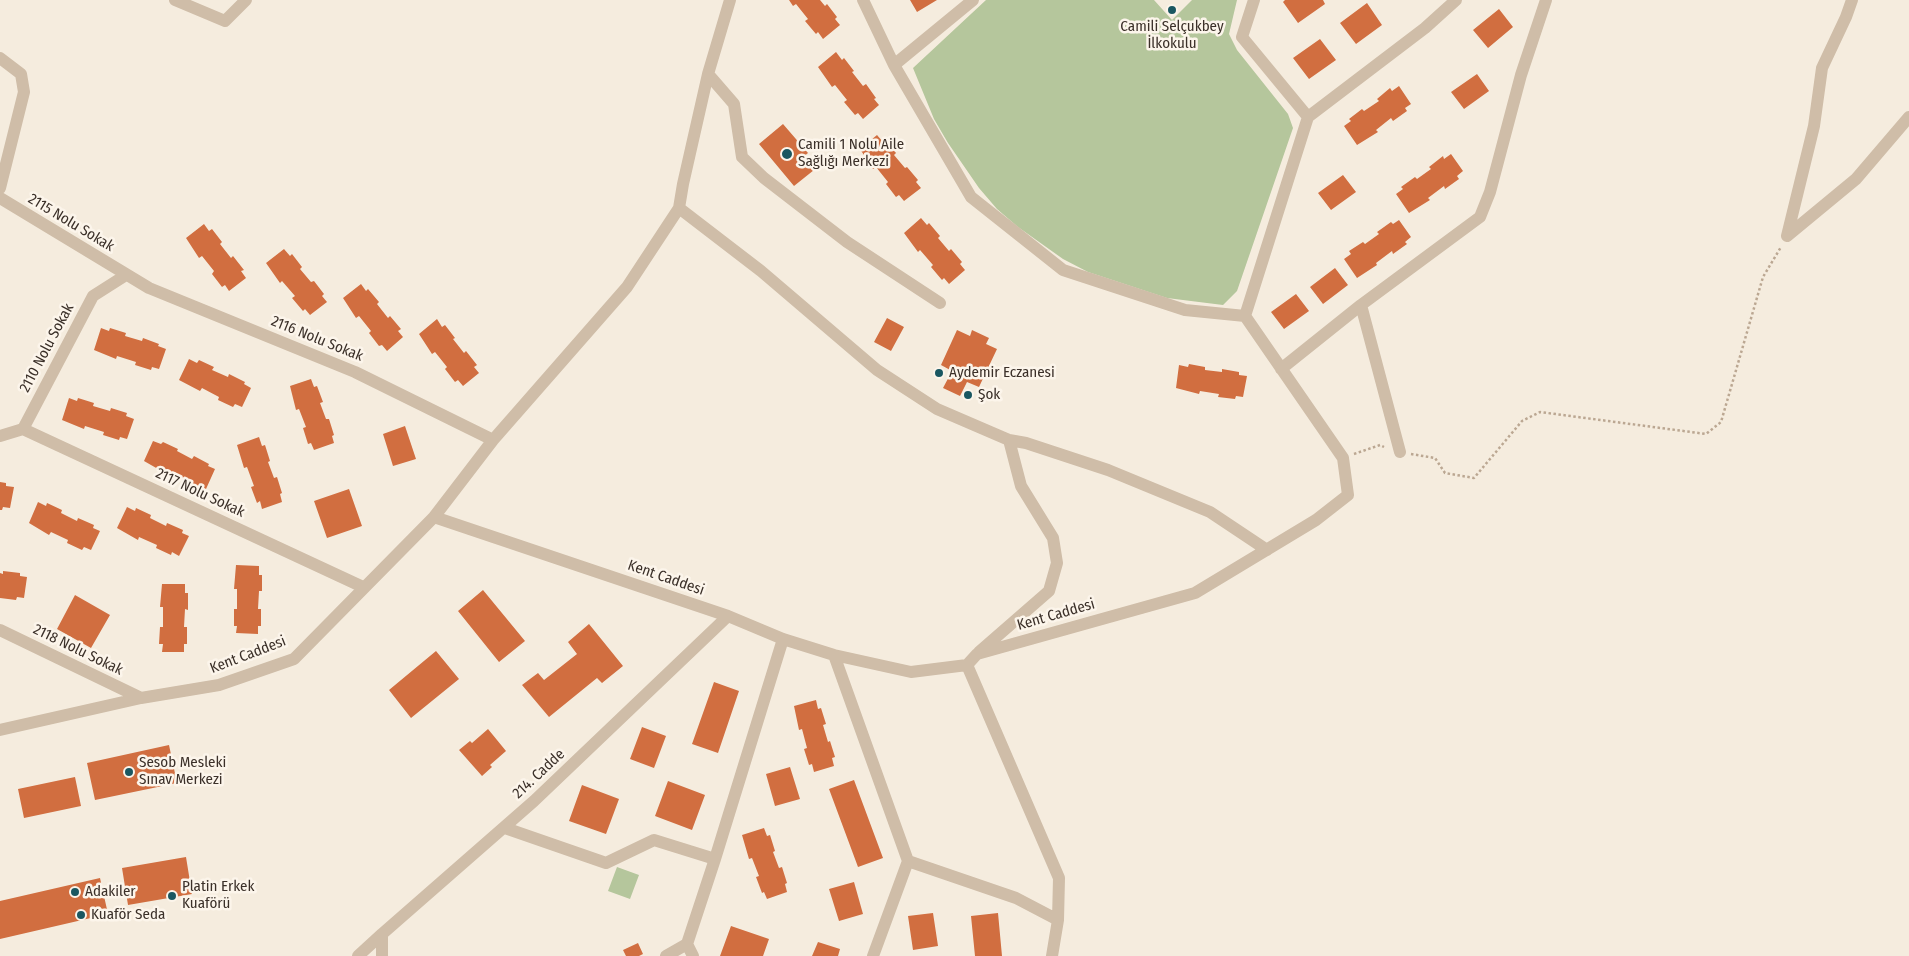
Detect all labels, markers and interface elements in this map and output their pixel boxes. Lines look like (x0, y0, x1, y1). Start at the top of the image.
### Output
marker: Camili Selçukbey İlkokulu (1166, 4, 1178, 16)
place label: Camili Selçukbey İlkokulu (1120, 18, 1224, 53)
place label: Camili 1 Nolu Aile Sağlığı Merkezi (798, 136, 904, 171)
marker: Camili 1 Nolu Aile Sağlığı Merkezi (780, 147, 794, 161)
street label: 2115 Nolu Sokak (25, 190, 117, 256)
street label: 2110 Nolu Sokak (16, 301, 78, 395)
street label: 2116 Nolu Sokak (268, 312, 366, 366)
place label: Aydemir Eczanesi (949, 364, 1055, 382)
marker: Aydemir Eczanesi (933, 367, 945, 379)
place label: Şok (978, 386, 1000, 404)
marker: Şok (962, 389, 974, 401)
street label: 2117 Nolu Sokak (153, 465, 247, 521)
street label: Kent Caddesi (625, 556, 707, 600)
street label: Kent Caddesi (1015, 595, 1097, 635)
street label: 2118 Nolu Sokak (30, 621, 126, 679)
street label: Kent Caddesi (207, 632, 289, 678)
street label: 214. Cadde (509, 745, 569, 803)
place label: Sesob Mesleki Sınav Merkezi (139, 754, 226, 789)
marker: Sesob Mesleki Sınav Merkezi (123, 766, 135, 778)
place label: Platin Erkek Kuaförü (182, 878, 254, 913)
place label: Adakiler (85, 883, 136, 901)
marker: Adakiler (69, 886, 81, 898)
marker: Platin Erkek Kuaförü (166, 890, 178, 902)
place label: Kuaför Seda (91, 906, 165, 924)
marker: Kuaför Seda (75, 909, 87, 921)

